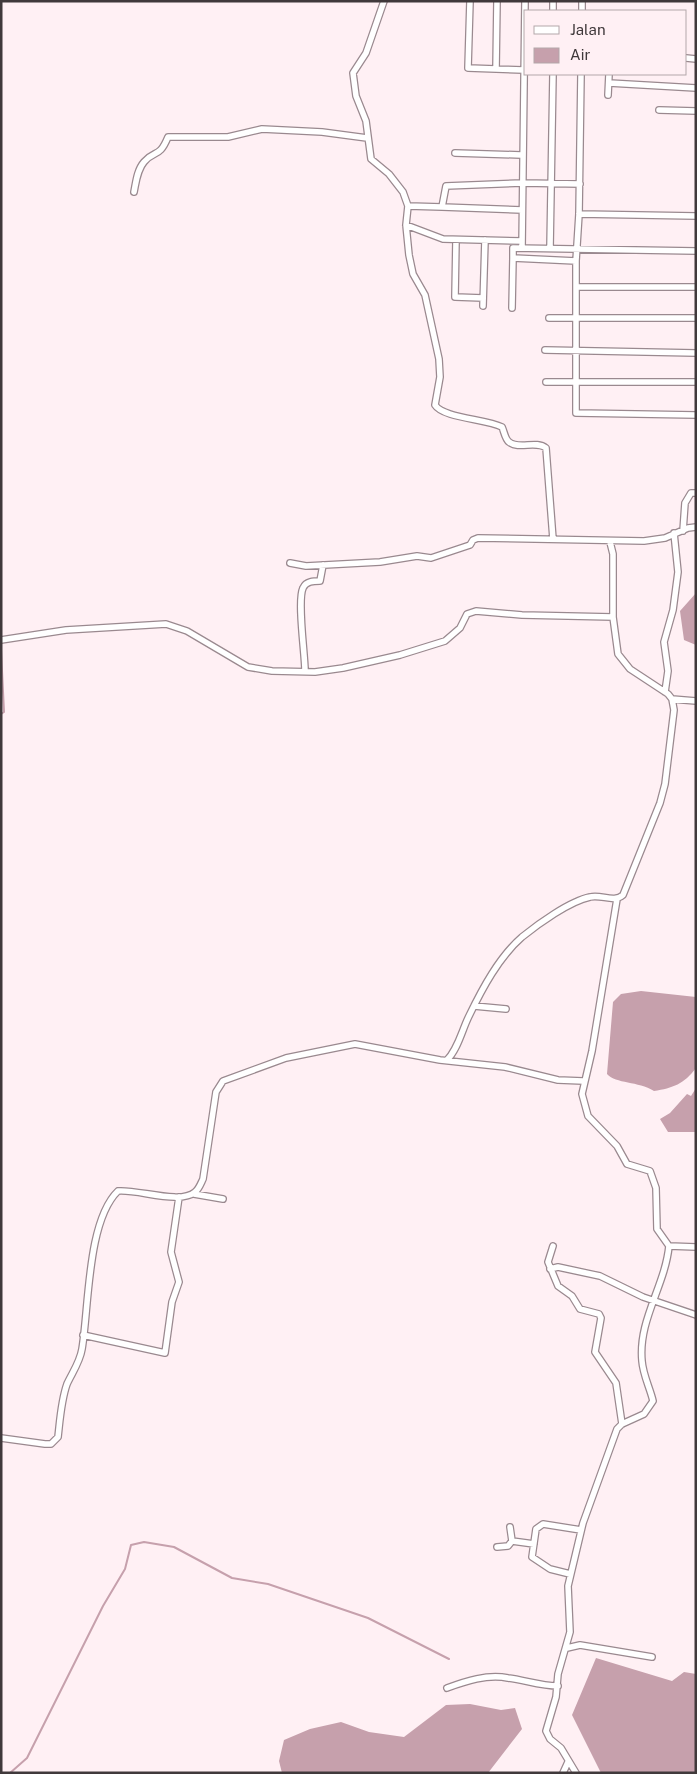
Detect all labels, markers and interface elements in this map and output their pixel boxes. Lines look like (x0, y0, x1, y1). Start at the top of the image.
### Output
legend (524, 10, 687, 75)
text: Jalan (570, 21, 606, 38)
text: Air (570, 46, 590, 63)

